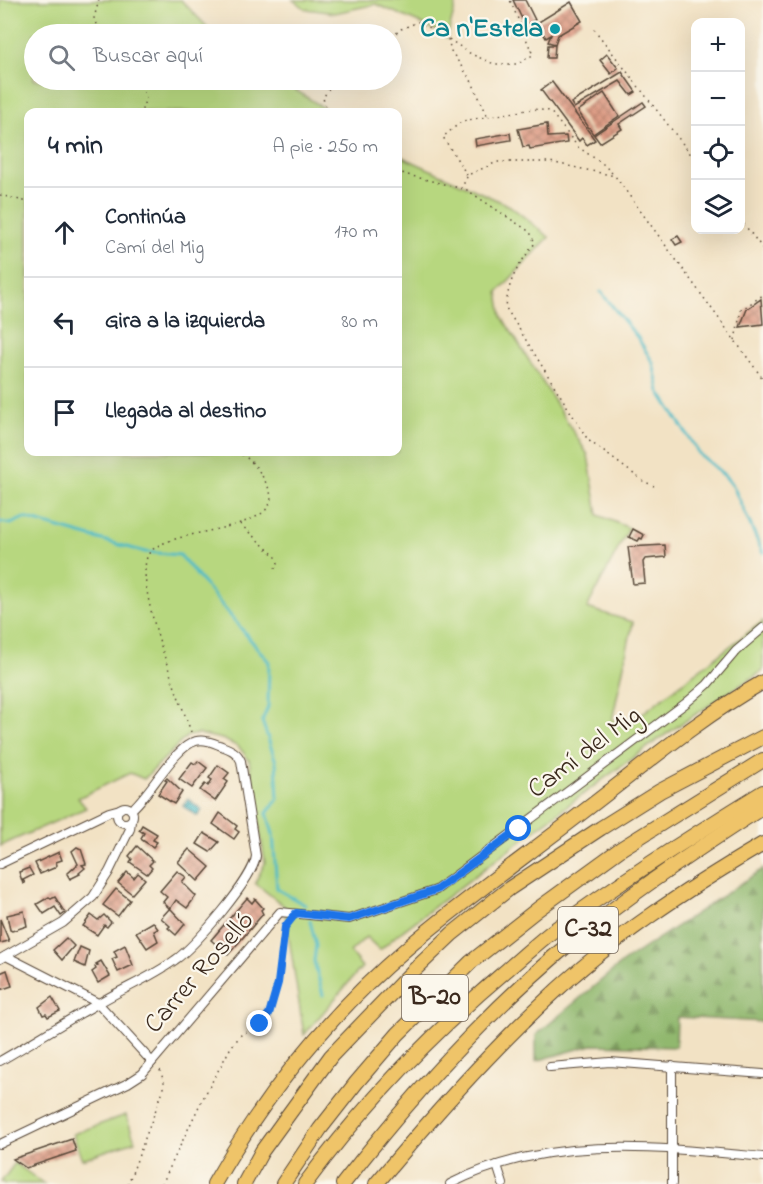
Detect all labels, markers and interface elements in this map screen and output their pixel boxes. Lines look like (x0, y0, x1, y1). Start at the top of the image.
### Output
place label: Ca n'Estela (420, 10, 543, 49)
map controls (691, 18, 745, 234)
button: + (691, 18, 745, 72)
marker: Ca n'Estela (548, 22, 562, 36)
search box (24, 24, 402, 90)
icon: search (45, 41, 78, 74)
text: Buscar aquí (93, 41, 203, 73)
button: − (691, 72, 745, 126)
button: locate (691, 126, 745, 180)
text: 4 min (48, 128, 103, 166)
text: A pie · 250 m (272, 133, 378, 162)
button: layers (691, 180, 745, 234)
text: Continúa (105, 202, 186, 234)
icon: ahead (48, 216, 81, 249)
text: 170 m (334, 218, 378, 247)
text: Camí del Mig (105, 234, 204, 263)
icon: left (48, 306, 81, 339)
text: Gira a la izquierda (105, 306, 265, 338)
text: 80 m (341, 308, 378, 337)
icon: arrive (48, 396, 81, 429)
text: Llegada al destino (105, 396, 266, 428)
street label: Camí del Mig (520, 697, 650, 809)
route start (505, 815, 531, 841)
street label: Carrer Roselló (136, 903, 264, 1043)
road number: C-32 (558, 907, 618, 953)
road number: B-20 (402, 975, 468, 1021)
route end (246, 1010, 272, 1036)

